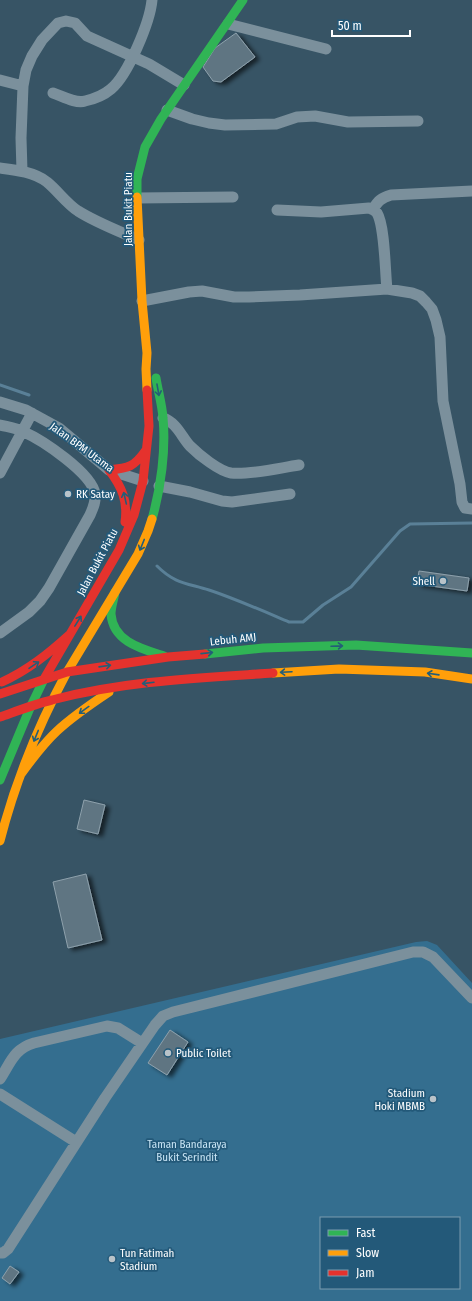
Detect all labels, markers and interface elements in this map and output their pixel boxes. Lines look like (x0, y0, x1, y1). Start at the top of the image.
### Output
scale bar (332, 12, 410, 38)
text: 50 m (338, 19, 362, 33)
street label: Jalan Bukit Piatu (122, 172, 135, 246)
one-way arrow (154, 383, 162, 396)
street label: Jalan BPM Utama (47, 420, 116, 475)
place label: RK Satay (76, 488, 115, 501)
marker: RK Satay (63, 489, 73, 499)
one-way arrow (120, 492, 128, 505)
street label: Jalan Bukit Piatu (74, 527, 121, 598)
one-way arrow (138, 538, 145, 550)
place label: Shell (413, 575, 435, 588)
marker: Shell (438, 576, 448, 586)
one-way arrow (74, 615, 82, 627)
street label: Lebuh AMJ (209, 631, 257, 648)
one-way arrow (330, 642, 343, 650)
one-way arrow (200, 650, 213, 657)
one-way arrow (29, 661, 40, 669)
one-way arrow (98, 662, 111, 670)
one-way arrow (280, 668, 293, 675)
one-way arrow (427, 670, 440, 678)
one-way arrow (142, 679, 155, 687)
one-way arrow (79, 706, 90, 714)
one-way arrow (32, 730, 39, 742)
place label: Public Toilet (176, 1047, 231, 1060)
marker: Public Toilet (163, 1048, 173, 1058)
place label: Stadium Hoki MBMB (374, 1087, 425, 1113)
marker: Stadium Hoki MBMB (428, 1094, 438, 1104)
park label: Taman Bandaraya Bukit Serindit (147, 1138, 227, 1164)
legend (320, 1217, 460, 1289)
text: Fast (356, 1226, 375, 1240)
text: Slow (356, 1246, 379, 1260)
place label: Tun Fatimah Stadium (120, 1247, 174, 1273)
marker: Tun Fatimah Stadium (107, 1254, 117, 1264)
text: Jam (356, 1266, 374, 1280)

